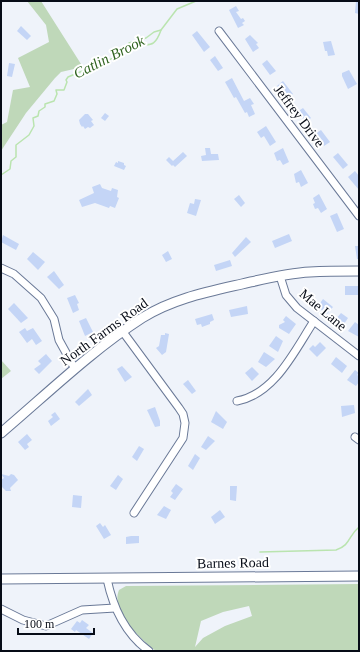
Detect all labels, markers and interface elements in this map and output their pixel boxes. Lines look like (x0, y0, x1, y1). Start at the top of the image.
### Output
water label: Catlin Brook (71, 32, 147, 82)
street label: Jeffrey Drive (271, 82, 327, 150)
street label: Mae Lane (297, 286, 349, 334)
street label: North Farms Road (57, 295, 151, 369)
street label: Barnes Road (197, 555, 269, 571)
scale bar (18, 610, 94, 636)
text: 100 m (24, 617, 55, 631)

